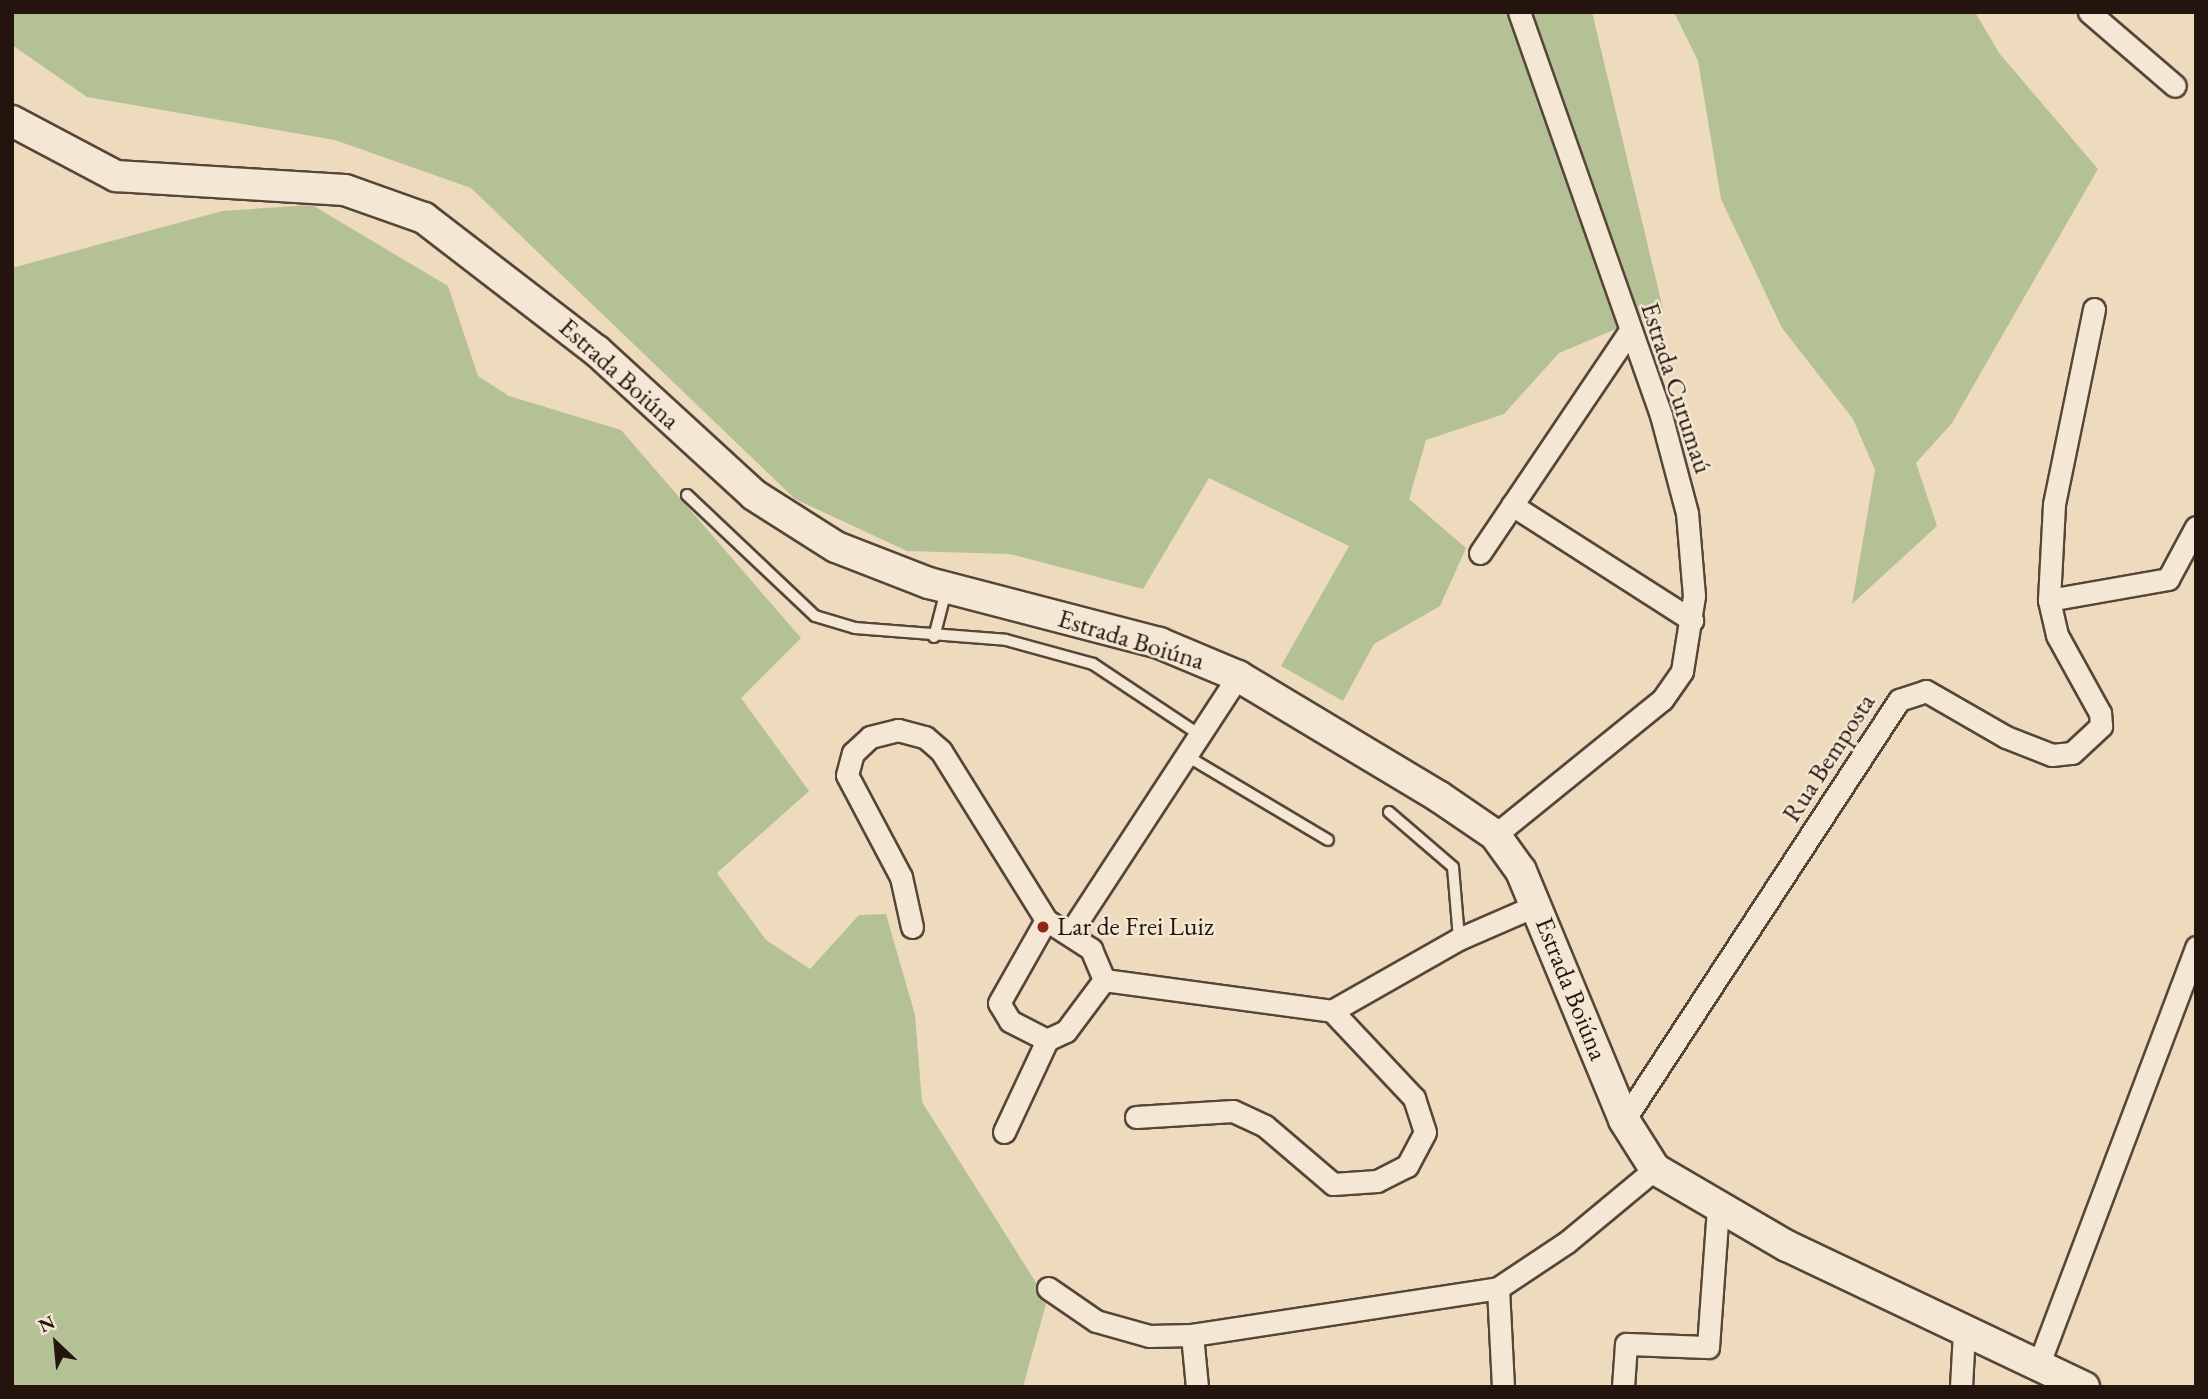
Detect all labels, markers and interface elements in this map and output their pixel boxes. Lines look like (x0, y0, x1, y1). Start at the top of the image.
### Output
street label: Estrada Curumaú (1634, 299, 1718, 477)
street label: Estrada Boiúna (552, 312, 686, 436)
street label: Estrada Boiúna (1054, 603, 1208, 677)
street label: Rua Bemposta (1776, 688, 1882, 828)
place label: Lar de Frei Luiz (1057, 911, 1214, 943)
street label: Estrada Boiúna (1528, 913, 1614, 1065)
marker: Lar de Frei Luiz (1035, 919, 1051, 935)
north arrow (21, 1308, 91, 1378)
text: N (34, 1309, 59, 1338)

